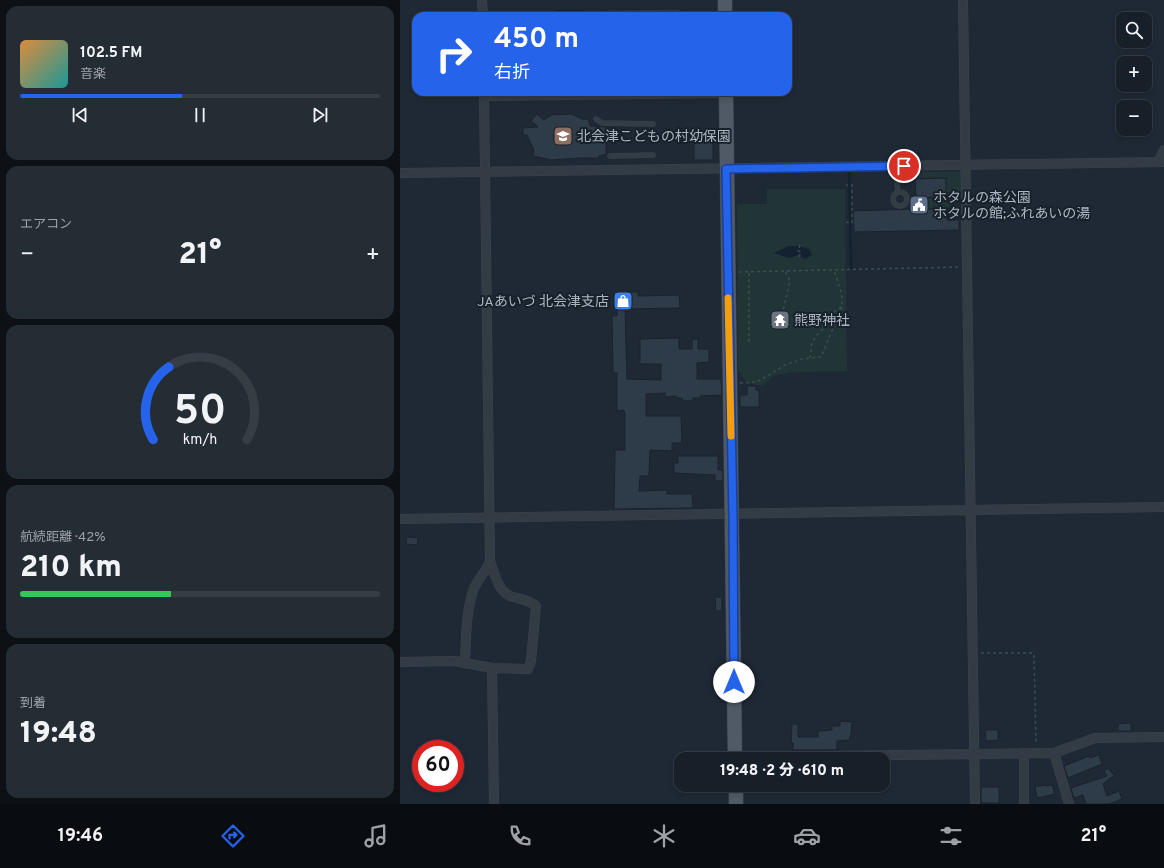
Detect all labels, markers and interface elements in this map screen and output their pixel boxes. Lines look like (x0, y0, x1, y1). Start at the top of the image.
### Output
map controls (1116, 12, 1152, 136)
button: search (1116, 12, 1152, 48)
text: 450 m (494, 22, 579, 58)
icon: right (428, 28, 480, 80)
text: 102.5 FM (80, 44, 142, 63)
button: + (1116, 56, 1152, 92)
text: 右折 (494, 62, 530, 85)
text: 音楽 (80, 67, 106, 83)
button: − (1116, 100, 1152, 136)
icon: previous (69, 104, 91, 126)
icon: pause (189, 104, 211, 126)
icon: next (309, 104, 331, 126)
school or university icon: 北会津こどもの村幼保園 (552, 125, 574, 147)
place label: 北会津こどもの村幼保園 (577, 128, 731, 146)
pin (887, 149, 921, 183)
icon: arrive (893, 155, 915, 177)
place label: ホタルの森公園 ホタルの館;ふれあいの湯 (933, 190, 1090, 223)
public building icon: ホタルの森公園 ホタルの館;ふれあいの湯 (908, 194, 930, 216)
text: エアコン (20, 217, 72, 233)
text: 21° (178, 237, 222, 274)
text: − (20, 242, 34, 269)
text: + (366, 242, 380, 269)
shop icon: JAあいづ 北会津支店 (612, 290, 634, 312)
place label: JAあいづ 北会津支店 (477, 293, 609, 311)
temple icon: 熊野神社 (769, 309, 791, 331)
place label: 熊野神社 (794, 312, 850, 330)
text: 50 (174, 386, 226, 439)
text: km/h (183, 431, 217, 449)
text: 航続距離 · 42% (20, 530, 105, 546)
text: 210 km (20, 550, 122, 587)
position arrow (713, 661, 755, 703)
text: 到着 (20, 696, 46, 712)
text: 19:48 (20, 716, 97, 753)
speed limit sign: 60 (412, 740, 464, 792)
text: 19:48 · 2 分 · 610 m (720, 762, 844, 781)
icon: directions (219, 822, 247, 850)
icon: music (362, 822, 390, 850)
icon: phone (506, 822, 534, 850)
icon: climate (650, 822, 678, 850)
icon: car (793, 822, 821, 850)
icon: filters (937, 822, 965, 850)
text: 19:46 (58, 825, 103, 848)
text: 21° (1080, 825, 1106, 848)

